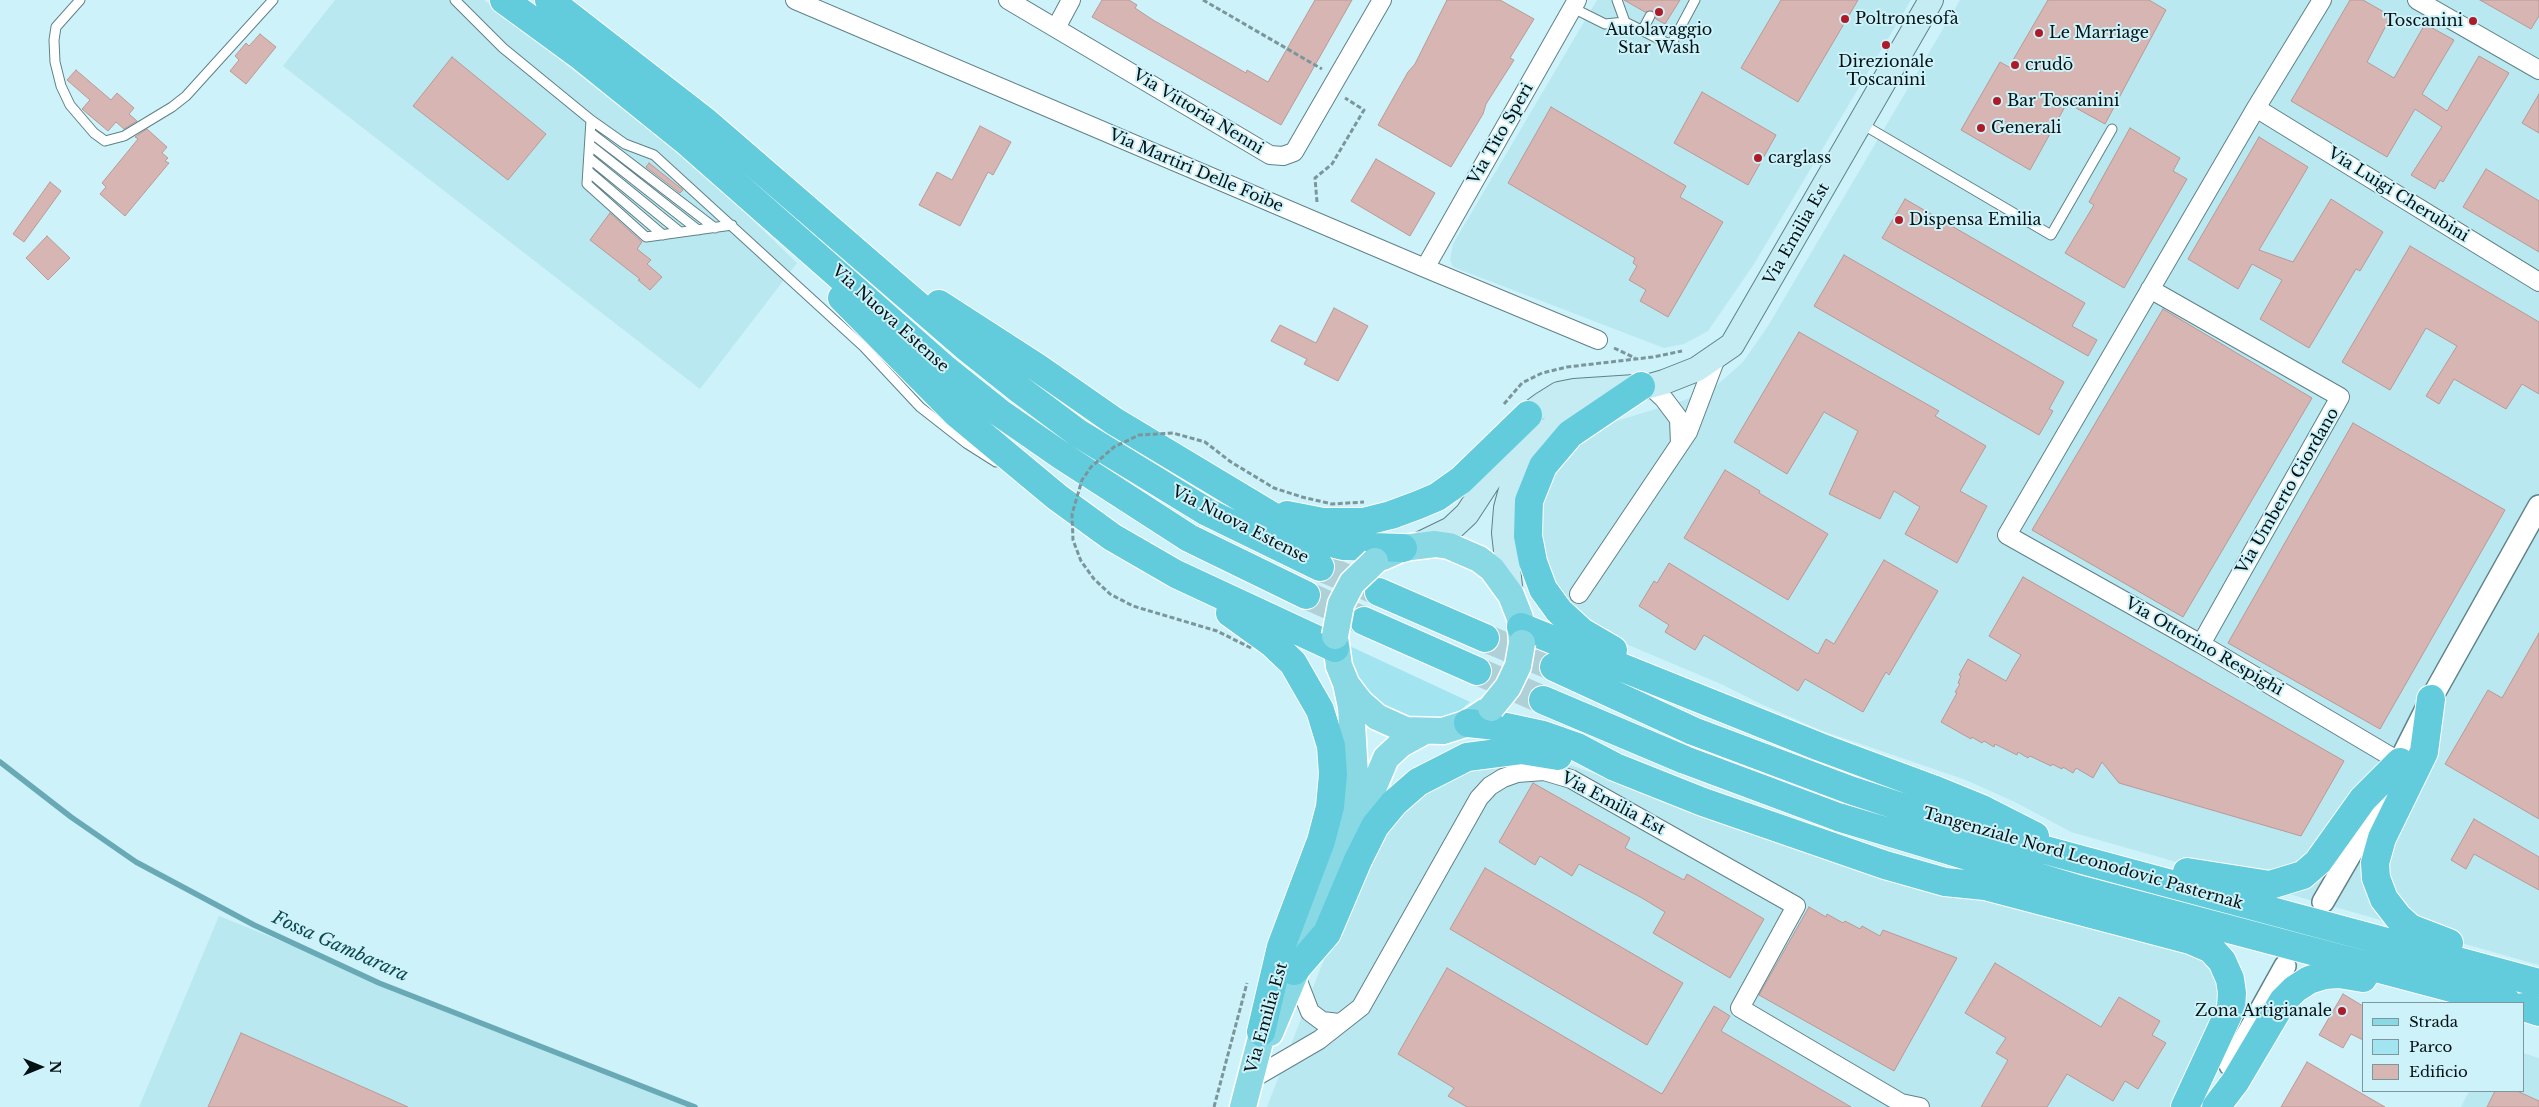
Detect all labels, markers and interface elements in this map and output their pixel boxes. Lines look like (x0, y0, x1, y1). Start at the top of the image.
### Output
marker: Autolavaggio Star Wash (1653, 6, 1665, 18)
place label: Poltronesofà (1855, 9, 1959, 29)
place label: Toscanini (2384, 11, 2463, 31)
marker: Poltronesofà (1839, 13, 1851, 25)
marker: Toscanini (2467, 15, 2479, 27)
place label: Autolavaggio Star Wash (1606, 20, 1712, 58)
place label: Le Marriage (2049, 23, 2149, 43)
marker: Le Marriage (2033, 27, 2045, 39)
marker: Direzionale Toscanini (1880, 39, 1892, 51)
place label: Direzionale Toscanini (1838, 52, 1934, 90)
place label: crudō (2025, 55, 2073, 75)
marker: crudō (2009, 59, 2021, 71)
street label: Via Vittoria Nenni (1129, 65, 1267, 159)
street label: Via Tito Speri (1464, 80, 1538, 188)
place label: Bar Toscanini (2007, 91, 2120, 111)
marker: Bar Toscanini (1991, 95, 2003, 107)
place label: Generali (1991, 118, 2061, 138)
marker: Generali (1975, 122, 1987, 134)
street label: Via Martiri Delle Foibe (1106, 126, 1286, 216)
street label: Via Luigi Cherubini (2324, 144, 2472, 246)
place label: carglass (1768, 148, 1831, 168)
marker: carglass (1752, 152, 1764, 164)
street label: Via Emilia Est (1760, 180, 1834, 288)
place label: Dispensa Emilia (1909, 210, 2041, 230)
marker: Dispensa Emilia (1893, 214, 1905, 226)
street label: Via Nuova Estense (828, 261, 952, 377)
street label: Via Umberto Giordano (2233, 405, 2343, 577)
street label: Via Nuova Estense (1168, 482, 1312, 568)
street label: Via Ottorino Respighi (2121, 594, 2287, 700)
street label: Via Emilia Est (1558, 769, 1668, 839)
street label: Tangenziale Nord Leonodovic Pasternak (1921, 804, 2245, 914)
water label: Fossa Gambarara (269, 907, 411, 987)
street label: Via Emilia Est (1242, 960, 1292, 1076)
place label: Zona Artigianale (2195, 1001, 2332, 1021)
legend (2362, 1002, 2524, 1092)
marker: Zona Artigianale (2336, 1005, 2348, 1017)
text: Strada (2409, 1012, 2458, 1031)
text: Parco (2409, 1037, 2452, 1056)
north arrow (15, 1042, 65, 1092)
text: N (46, 1060, 64, 1074)
text: Edificio (2409, 1062, 2468, 1081)

